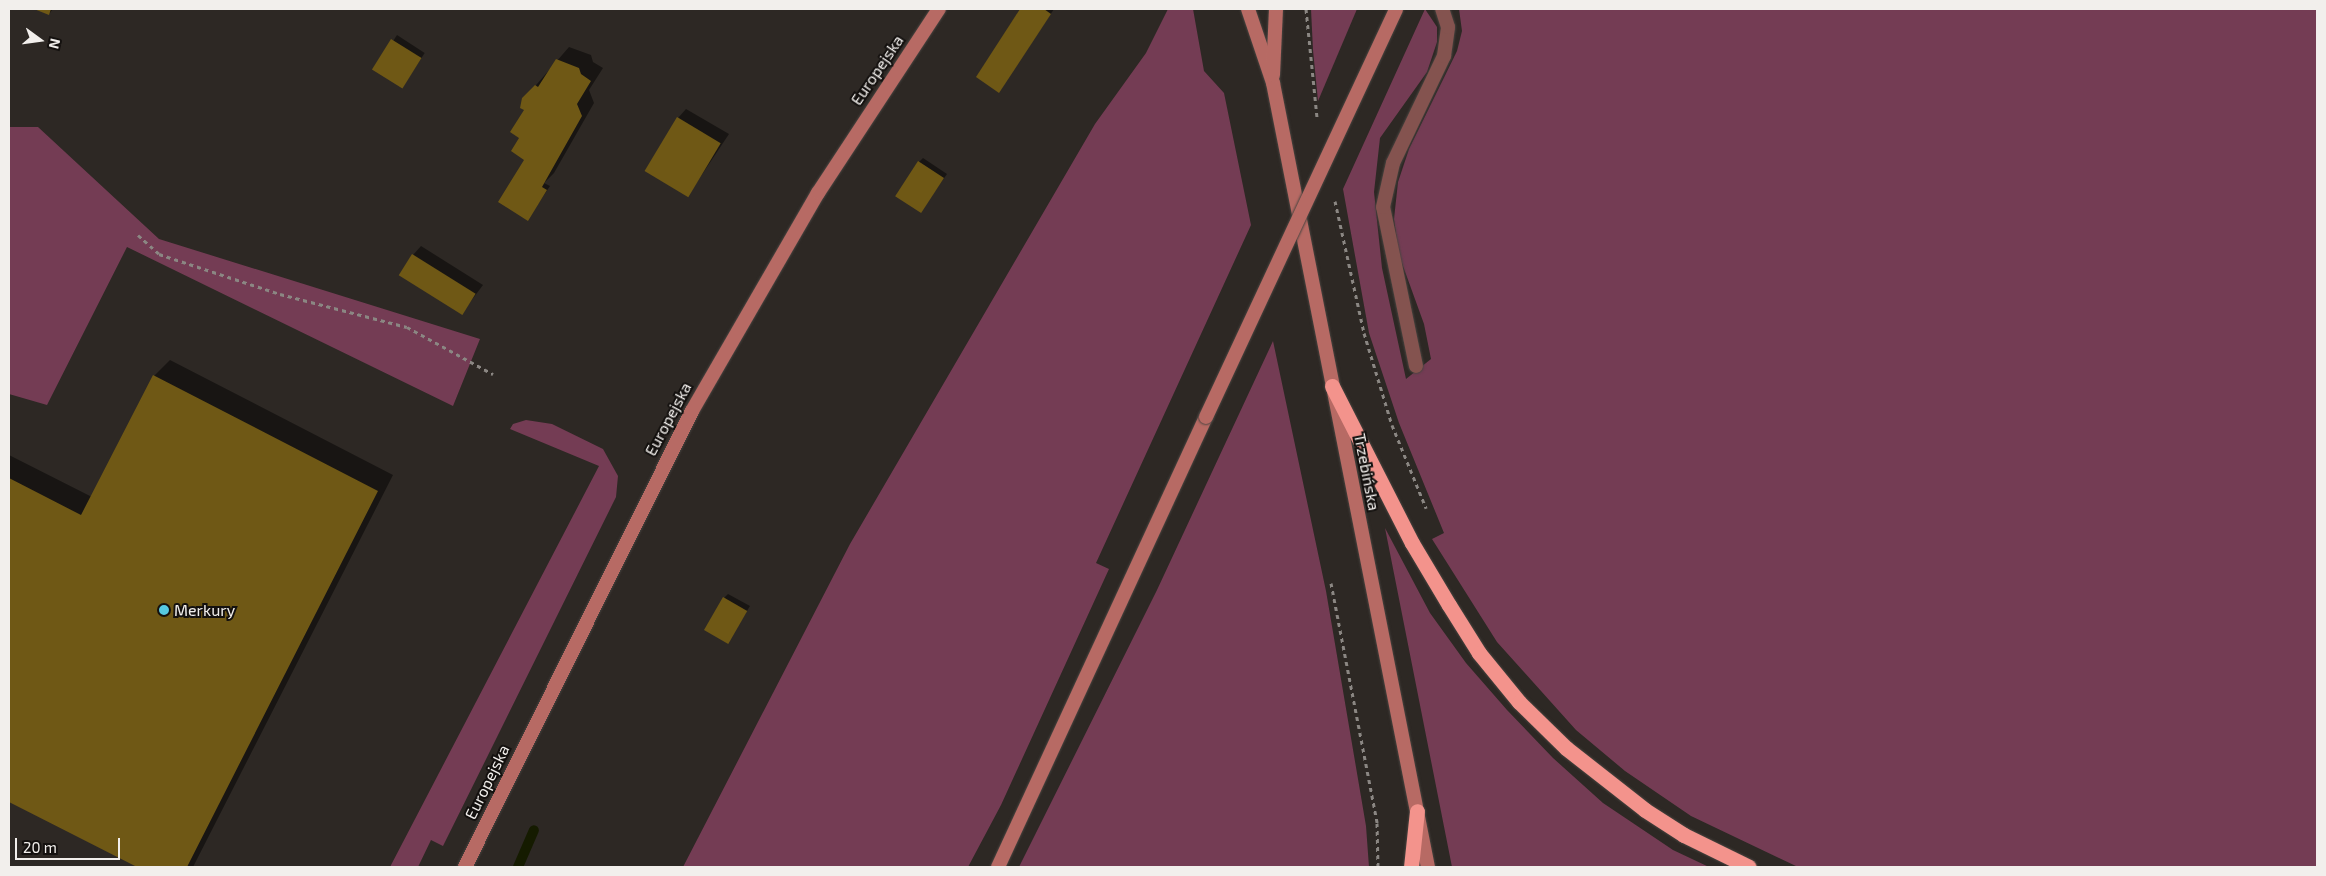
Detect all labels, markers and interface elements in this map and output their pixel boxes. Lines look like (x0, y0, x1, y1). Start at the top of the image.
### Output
north arrow (15, 15, 65, 65)
street label: Europejska (847, 31, 907, 109)
text: N (46, 37, 65, 51)
street label: Europejska (641, 379, 695, 459)
street label: Trzebińska (1350, 432, 1384, 512)
place label: Merkury (174, 600, 235, 620)
marker: Merkury (158, 604, 170, 616)
street label: Europejska (461, 742, 513, 822)
scale bar (18, 828, 122, 860)
text: 20 m (23, 838, 57, 856)

